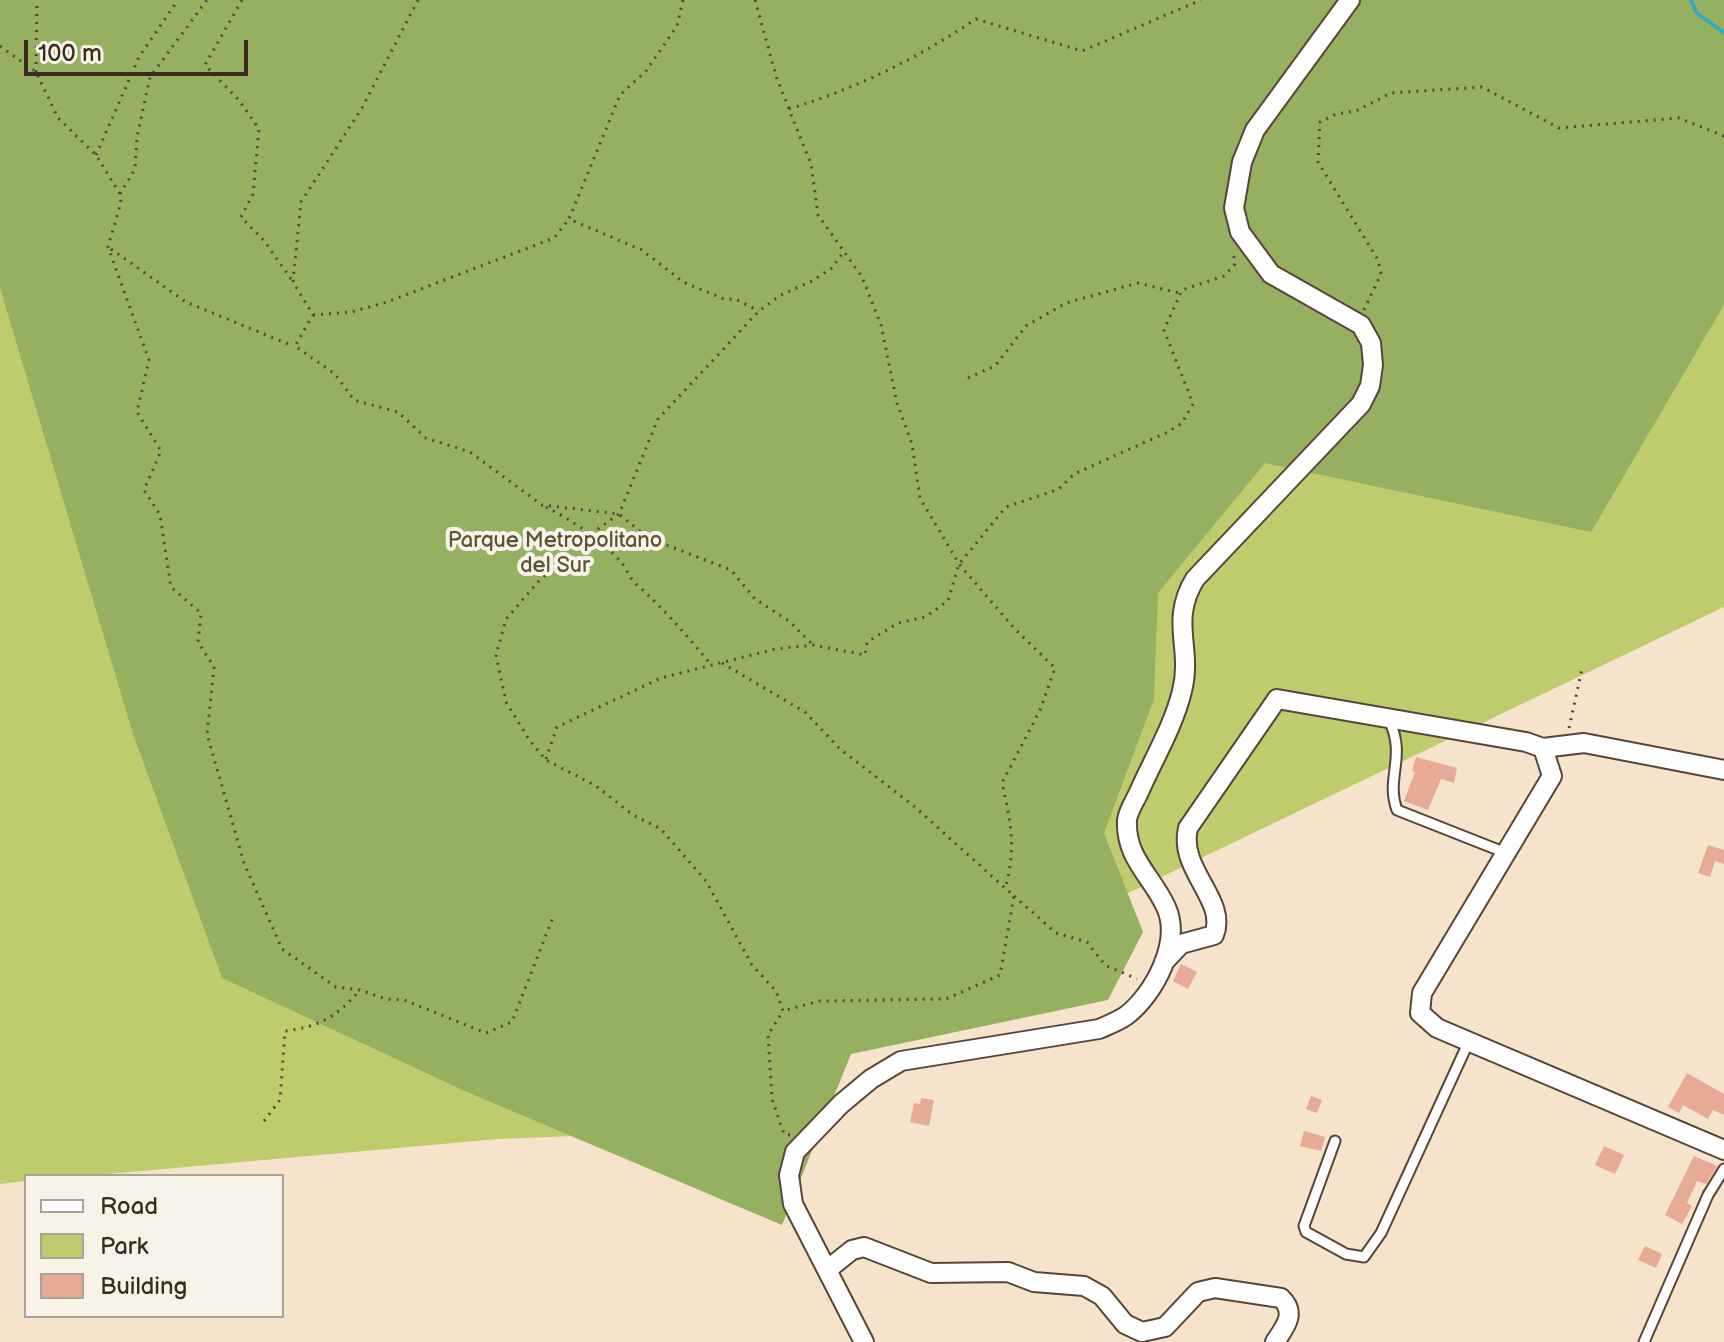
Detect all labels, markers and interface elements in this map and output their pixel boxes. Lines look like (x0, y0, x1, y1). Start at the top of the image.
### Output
scale bar (28, 24, 252, 74)
text: 100 m (38, 39, 102, 68)
park label: Parque Metropolitano del Sur (448, 528, 662, 580)
legend (24, 1174, 284, 1318)
text: Road (100, 1192, 158, 1221)
text: Park (100, 1232, 148, 1261)
text: Building (100, 1272, 187, 1301)

